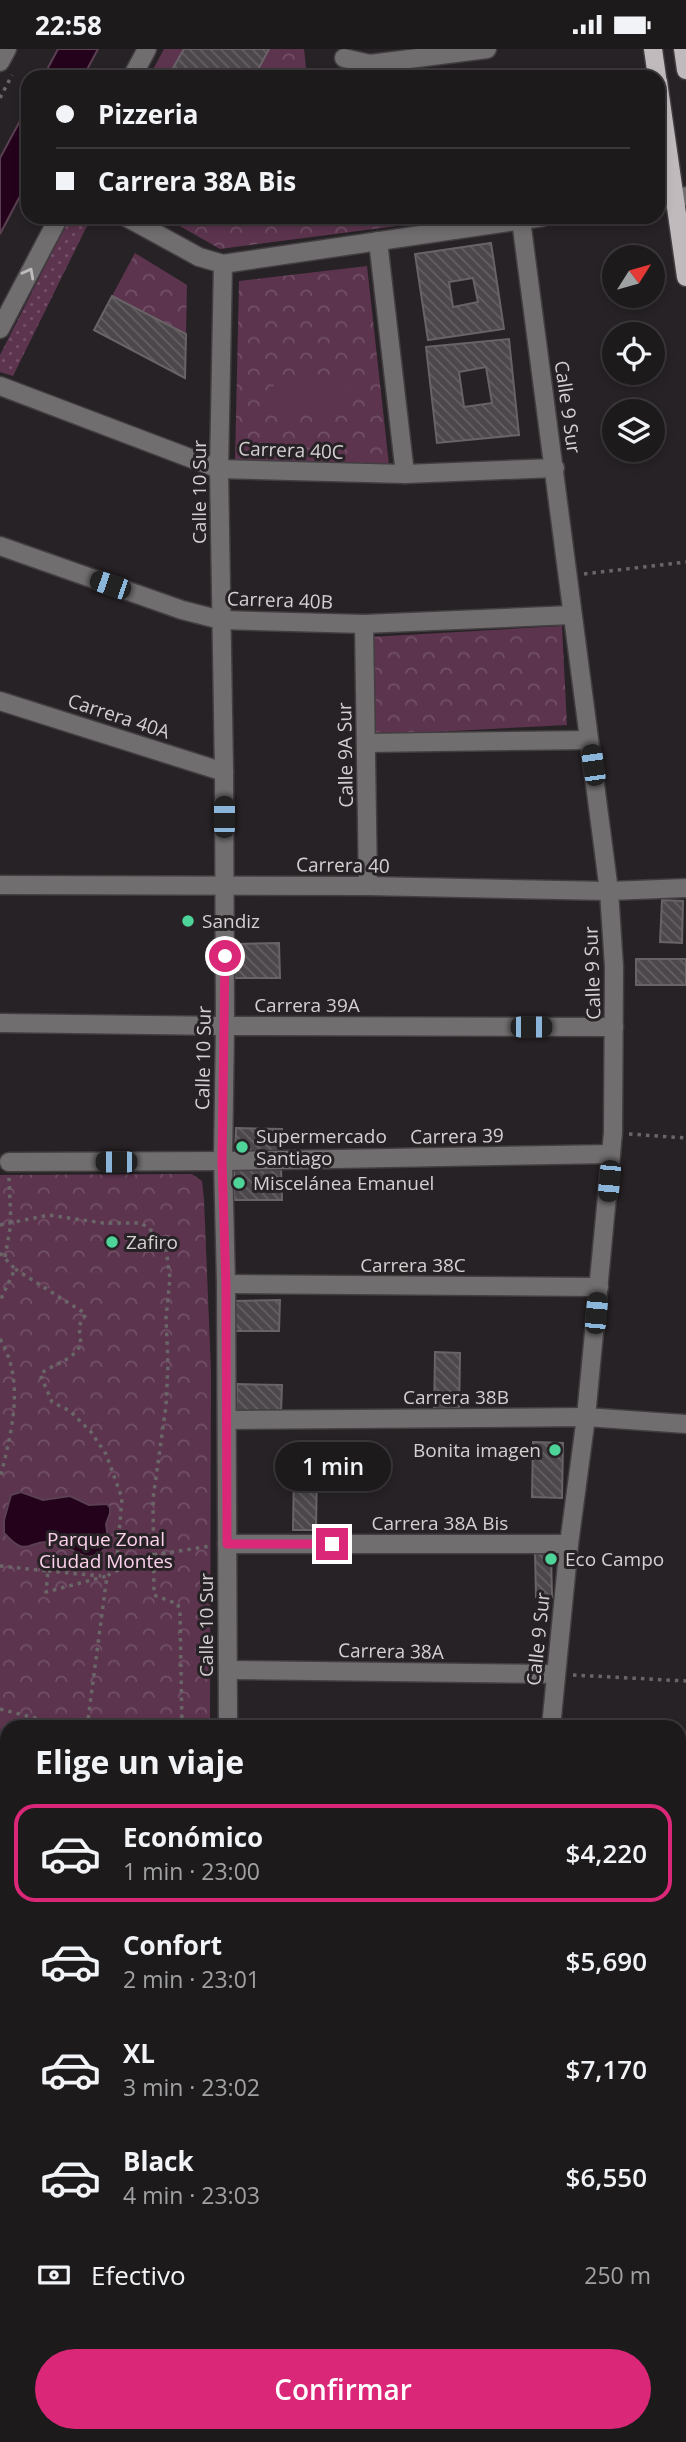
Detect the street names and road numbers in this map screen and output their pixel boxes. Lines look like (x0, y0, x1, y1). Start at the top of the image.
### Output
street label: Calle 9 Sur (549, 359, 587, 455)
street label: Carrera 40C (238, 435, 344, 465)
street label: Calle 10 Sur (186, 440, 212, 544)
street label: Carrera 40B (227, 585, 333, 615)
street label: Carrera 40A (65, 687, 173, 745)
street label: Calle 9A Sur (331, 702, 359, 808)
street label: Carrera 40 (296, 851, 390, 879)
street label: Calle 9 Sur (577, 926, 607, 1020)
street label: Carrera 39A (254, 992, 360, 1018)
street label: Calle 10 Sur (189, 1005, 217, 1110)
street label: Carrera 39 (410, 1122, 504, 1150)
street label: Carrera 38C (360, 1252, 466, 1278)
street label: Carrera 38B (403, 1384, 509, 1410)
street label: Carrera 38A Bis (372, 1510, 508, 1536)
street label: Calle 10 Sur (193, 1573, 219, 1677)
street label: Calle 9 Sur (520, 1591, 556, 1687)
street label: Carrera 38A (338, 1637, 444, 1665)

